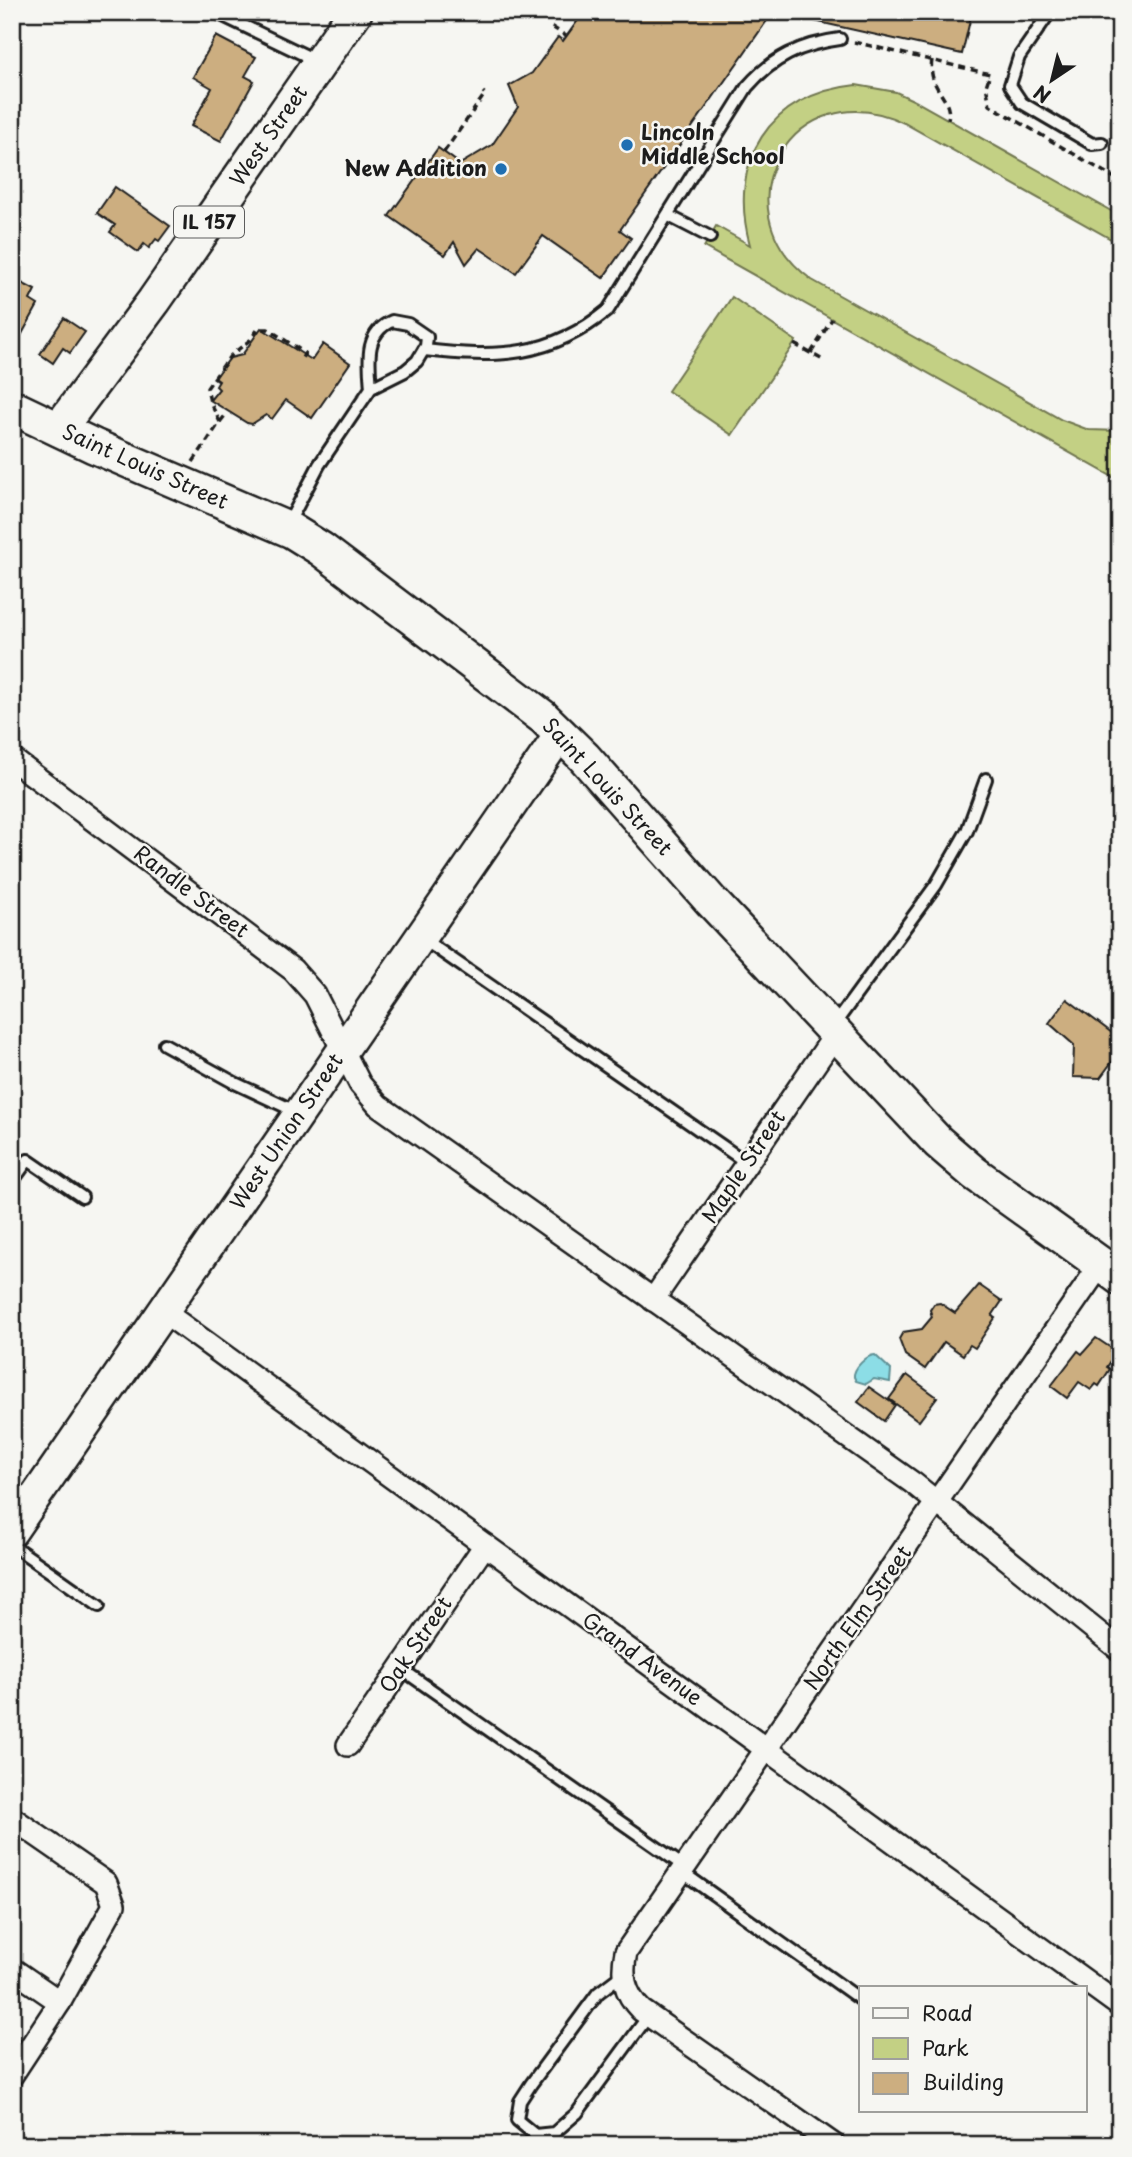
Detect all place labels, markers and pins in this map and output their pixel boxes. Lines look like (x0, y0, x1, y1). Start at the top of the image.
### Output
place label: Lincoln Middle School (641, 115, 785, 171)
marker: Lincoln Middle School (619, 137, 635, 153)
place label: New Addition (345, 151, 487, 183)
marker: New Addition (493, 161, 509, 177)

